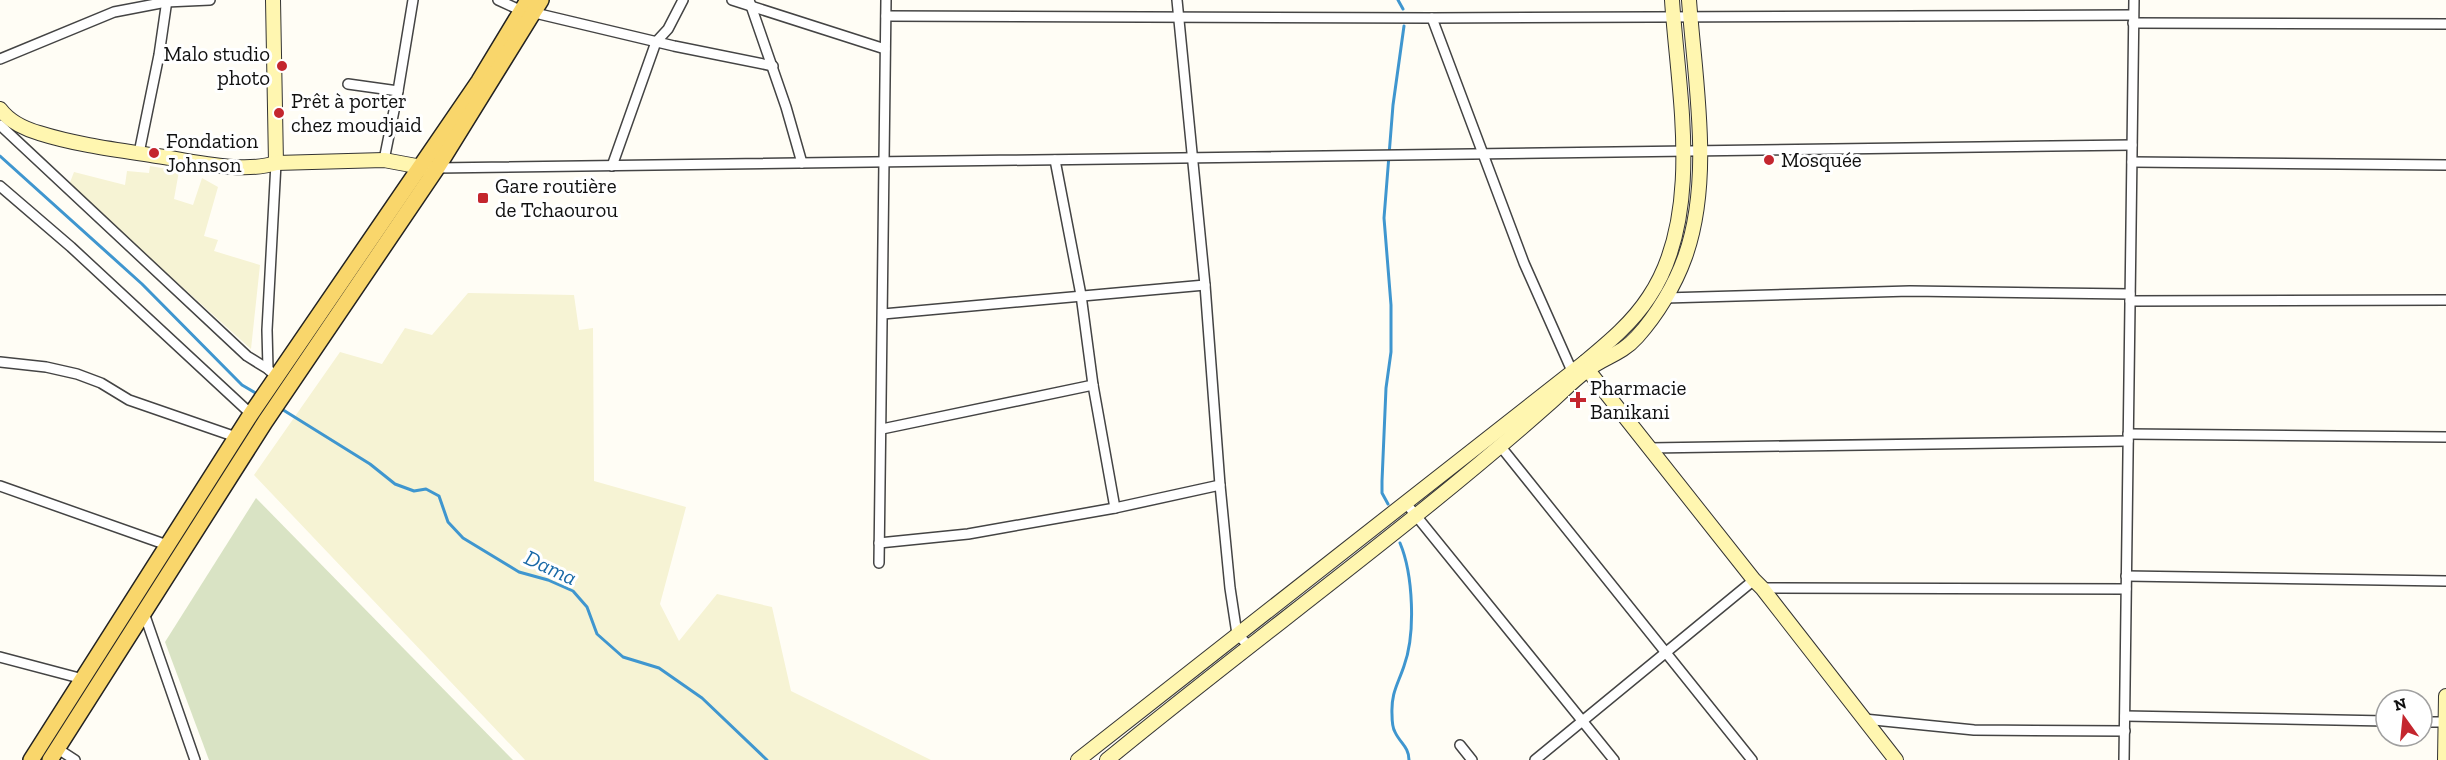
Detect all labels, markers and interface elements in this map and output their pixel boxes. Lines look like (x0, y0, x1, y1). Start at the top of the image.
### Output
place label: Malo studio photo (163, 41, 270, 90)
marker: Malo studio photo (275, 59, 289, 73)
place label: Prêt à porter chez moudjaid (291, 88, 422, 138)
marker: Prêt à porter chez moudjaid (272, 106, 286, 120)
place label: Fondation Johnson (166, 128, 258, 177)
marker: Fondation Johnson (147, 146, 161, 160)
place label: Mosquée (1781, 147, 1862, 172)
marker: Mosquée (1762, 153, 1776, 167)
place label: Gare routière de Tchaourou (495, 173, 618, 222)
marker: Gare routière de Tchaourou (476, 191, 490, 205)
place label: Pharmacie Banikani (1590, 375, 1687, 424)
marker: Pharmacie Banikani (1571, 393, 1585, 407)
water label: Dama (520, 544, 581, 591)
north arrow (2374, 688, 2434, 748)
text: N (2392, 693, 2409, 715)

